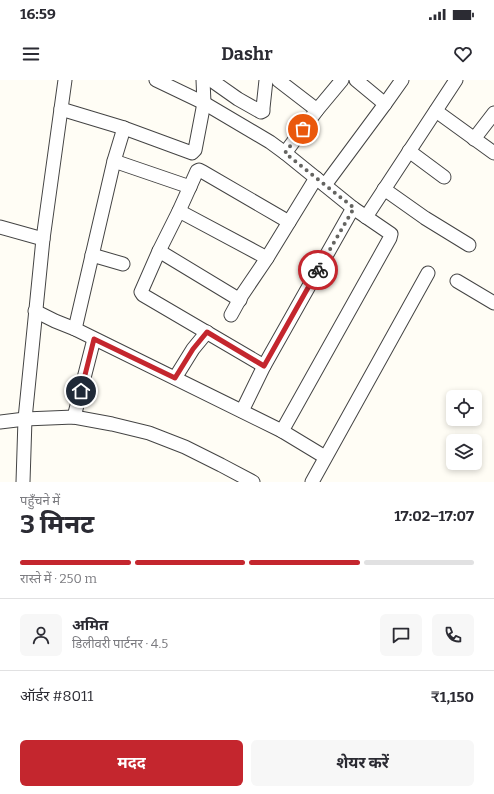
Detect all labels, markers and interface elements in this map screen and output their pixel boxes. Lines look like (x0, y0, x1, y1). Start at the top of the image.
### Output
text: 16:59 (20, 5, 56, 23)
icon: menu (20, 43, 42, 65)
text: Dashr (221, 43, 273, 65)
icon: heart (452, 43, 474, 65)
pin (286, 112, 320, 146)
icon: bag (292, 118, 314, 140)
courier (298, 250, 338, 290)
icon: bike (307, 259, 329, 281)
pin (64, 374, 98, 408)
icon: home (70, 380, 92, 402)
map controls (446, 390, 482, 470)
button: locate (446, 390, 482, 426)
button: layers (446, 434, 482, 470)
text: पहुँचने में (20, 493, 60, 508)
text: 17:02–17:07 (394, 507, 474, 525)
text: 3 मिनट (20, 509, 94, 540)
text: रास्ते में · 250 m (20, 571, 97, 586)
button: person (20, 614, 62, 656)
button: chat (380, 614, 422, 656)
button: phone (432, 614, 474, 656)
text: अमित (72, 616, 108, 634)
text: डिलीवरी पार्टनर · 4.5 (72, 636, 168, 651)
text: ऑर्डर #8011 (20, 687, 93, 705)
text: ₹1,150 (430, 688, 474, 706)
button: मदद (20, 740, 243, 786)
button: शेयर करें (251, 740, 474, 786)

